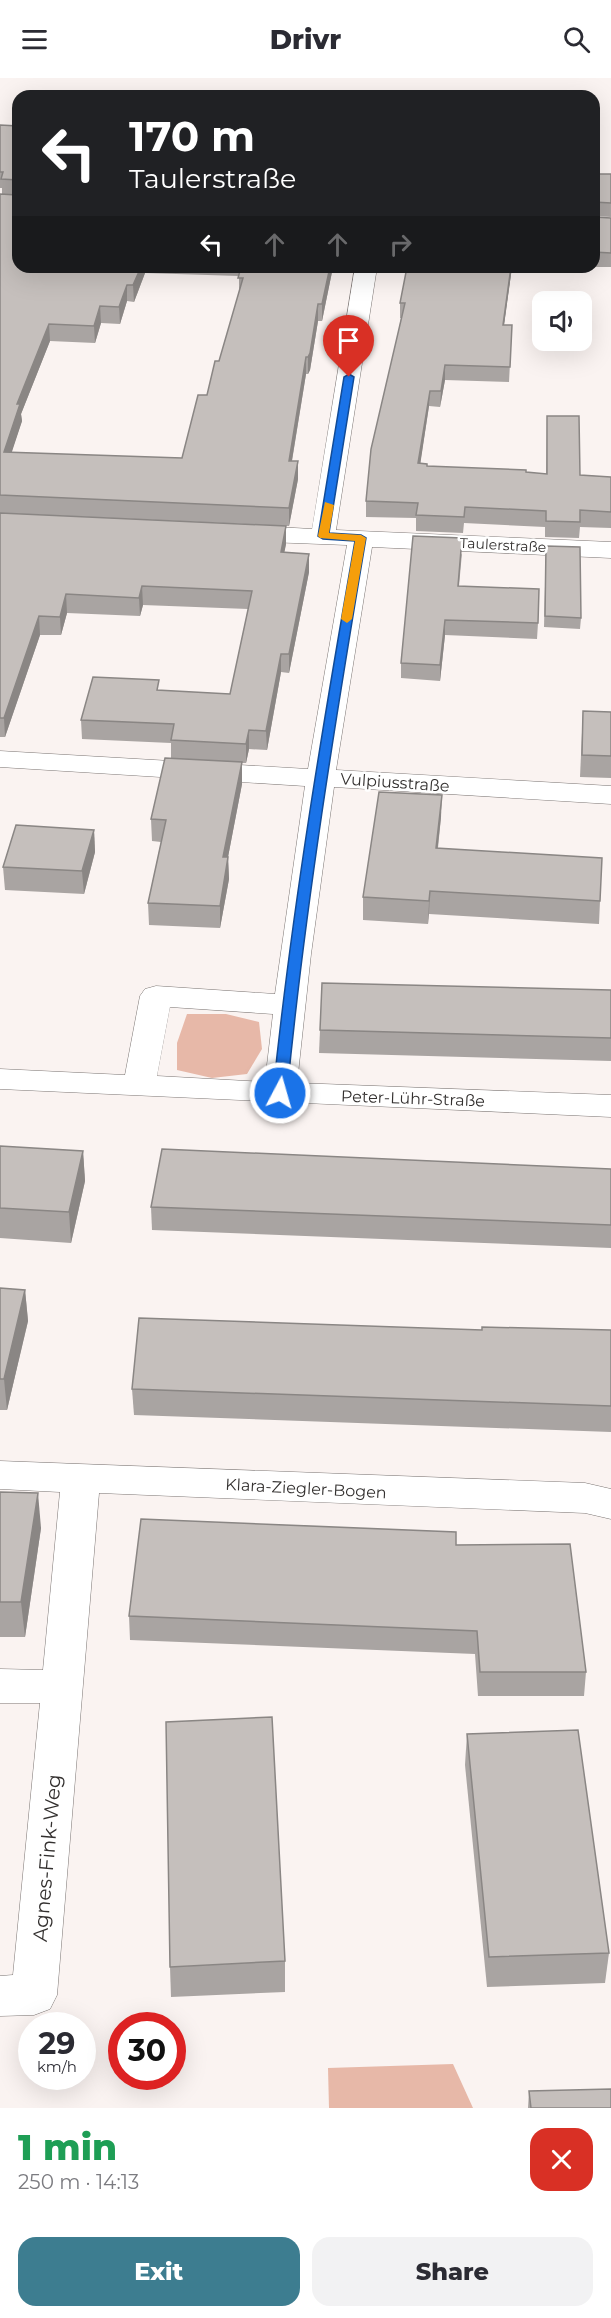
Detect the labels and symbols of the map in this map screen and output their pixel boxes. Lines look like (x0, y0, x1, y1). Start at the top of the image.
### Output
pin (323, 315, 374, 377)
street label: Taulerstraße (459, 534, 547, 556)
street label: Vulpiusstraße (340, 769, 450, 796)
position arrow (248, 1061, 312, 1125)
street label: Peter-Lühr-Straße (341, 1086, 485, 1111)
street label: Klara-Ziegler-Bogen (225, 1475, 387, 1502)
street label: Agnes-Fink-Weg (28, 1773, 66, 1943)
speed limit sign: 30 (108, 2012, 186, 2090)

